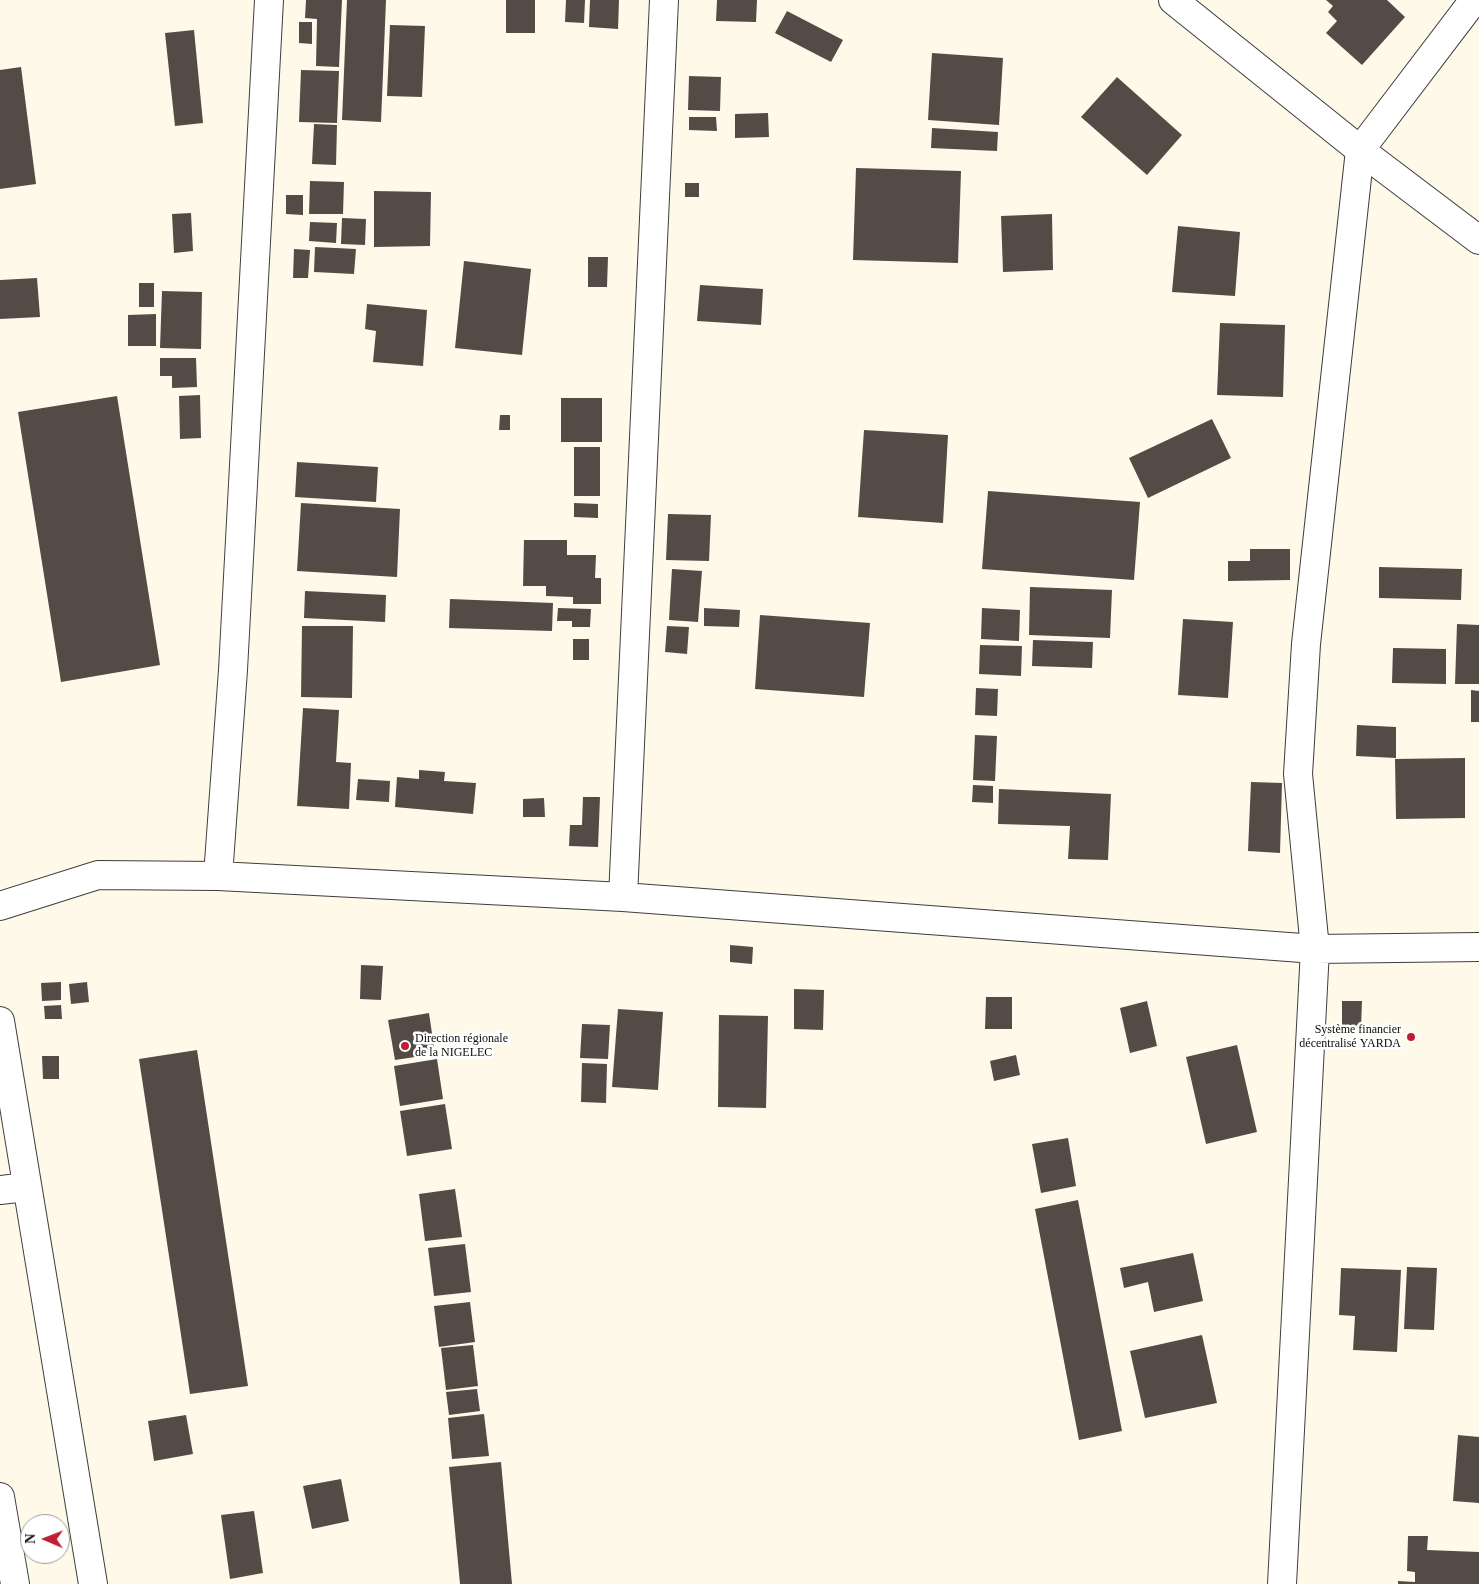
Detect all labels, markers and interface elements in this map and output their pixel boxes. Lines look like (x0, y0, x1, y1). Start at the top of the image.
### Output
place label: Système financier décentralisé YARDA (1299, 1023, 1401, 1051)
marker: Système financier décentralisé YARDA (1405, 1031, 1417, 1043)
place label: Direction régionale de la NIGELEC (415, 1032, 508, 1060)
marker: Direction régionale de la NIGELEC (399, 1040, 411, 1052)
north arrow (20, 1514, 70, 1564)
text: N (23, 1534, 38, 1544)

